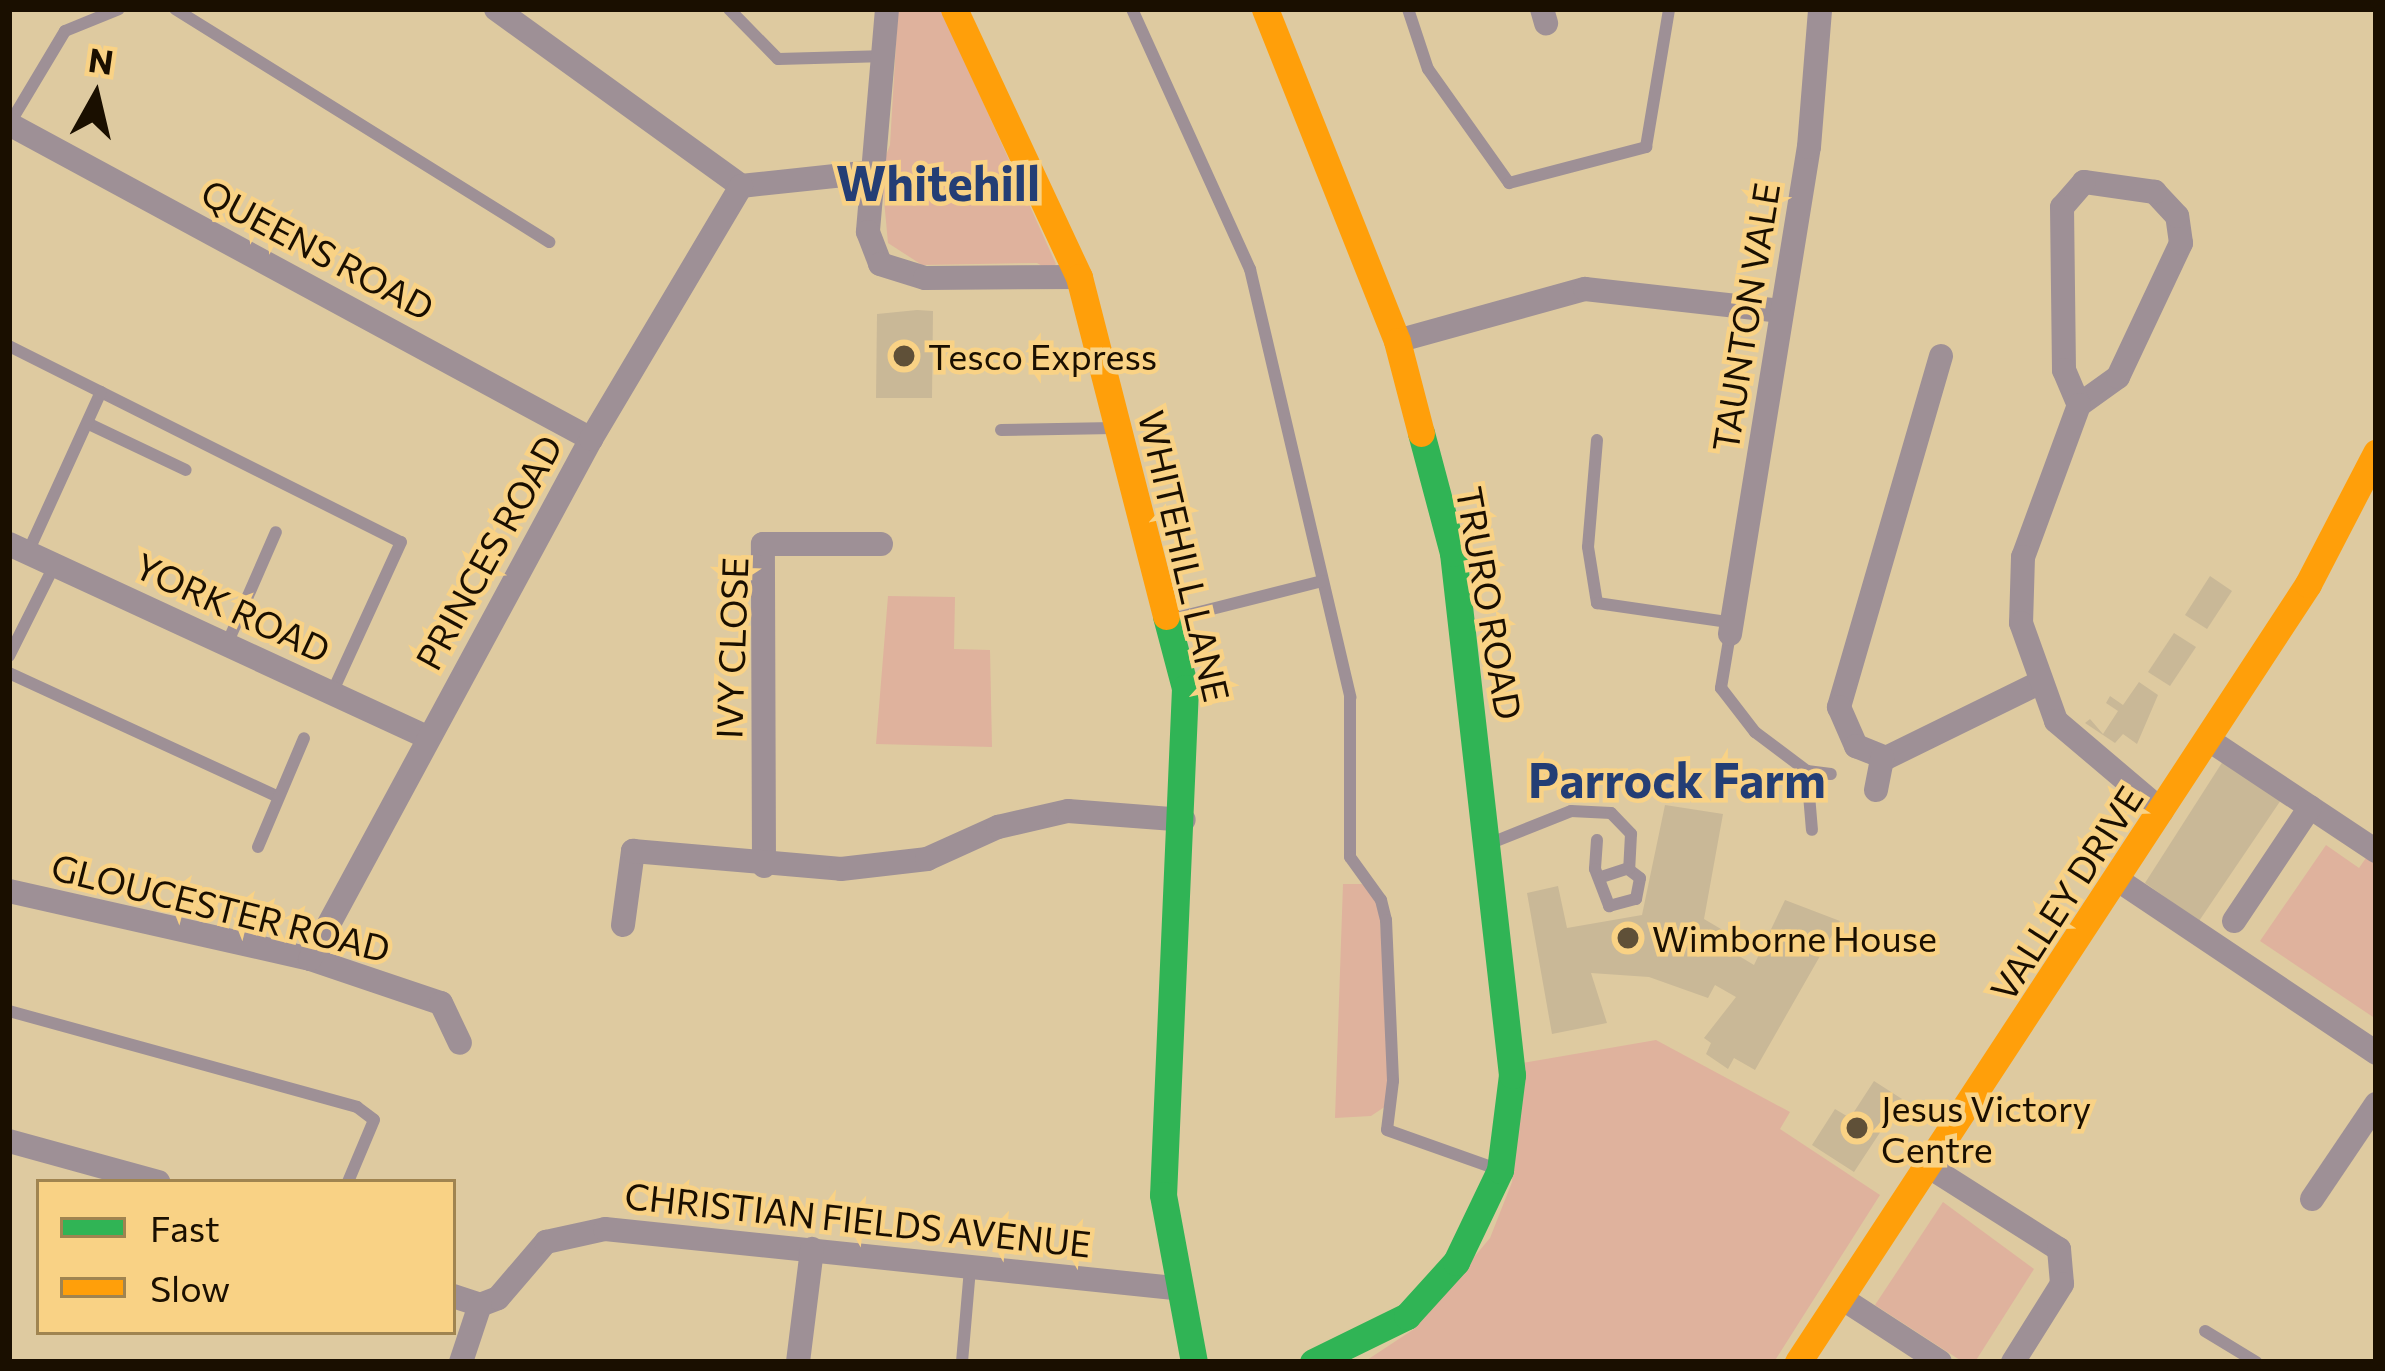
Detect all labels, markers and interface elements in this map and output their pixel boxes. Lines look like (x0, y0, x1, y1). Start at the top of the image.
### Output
north arrow (36, 36, 156, 156)
text: N (86, 38, 116, 82)
district label: Whitehill (836, 153, 1040, 211)
street label: QUEENS ROAD (194, 170, 442, 328)
street label: TAUNTON VALE (1702, 180, 1788, 454)
place label: Tesco Express (928, 334, 1157, 378)
marker: Tesco Express (891, 343, 917, 369)
street label: WHITEHILL LANE (1131, 406, 1239, 706)
street label: PRINCES ROAD (406, 427, 570, 677)
street label: TRURO ROAD (1448, 483, 1532, 723)
street label: YORK ROAD (129, 543, 337, 671)
street label: IVY CLOSE (706, 556, 756, 740)
district label: Parrock Farm (1528, 750, 1826, 808)
street label: VALLEY DRIVE (1981, 778, 2151, 1008)
street label: GLOUCESTER ROAD (47, 844, 395, 970)
place label: Wimborne House (1652, 916, 1937, 960)
marker: Wimborne House (1615, 925, 1641, 951)
place label: Jesus Victory Centre (1881, 1085, 2091, 1170)
marker: Jesus Victory Centre (1844, 1115, 1870, 1141)
street label: CHRISTIAN FIELDS AVENUE (623, 1173, 1093, 1265)
legend (36, 1179, 456, 1335)
text: Fast (150, 1205, 220, 1249)
text: Slow (150, 1265, 230, 1309)

